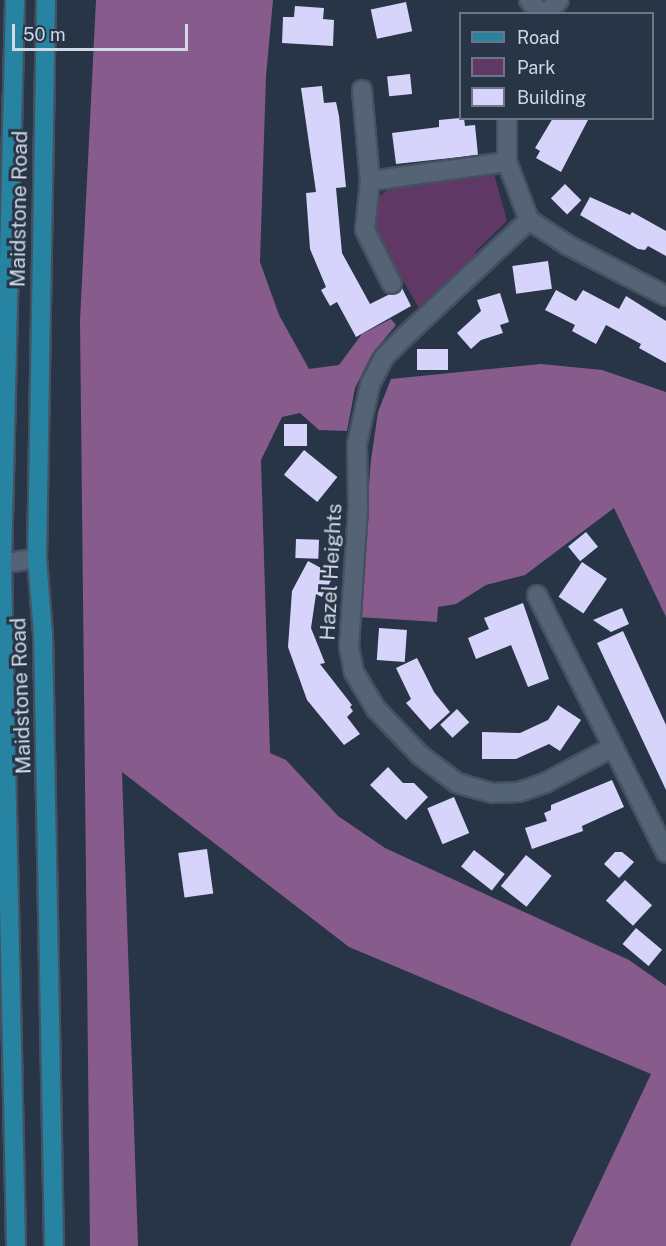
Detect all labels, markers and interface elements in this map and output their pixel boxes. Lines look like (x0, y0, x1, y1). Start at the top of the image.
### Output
scale bar (15, 12, 190, 50)
legend (459, 12, 654, 120)
text: 50 m (23, 24, 66, 45)
text: Road (517, 27, 560, 48)
text: Park (517, 57, 555, 78)
text: Building (517, 87, 586, 108)
street label: Maidstone Road (5, 130, 33, 288)
street label: Hazel Heights (315, 503, 347, 641)
street label: Maidstone Road (6, 617, 36, 775)

